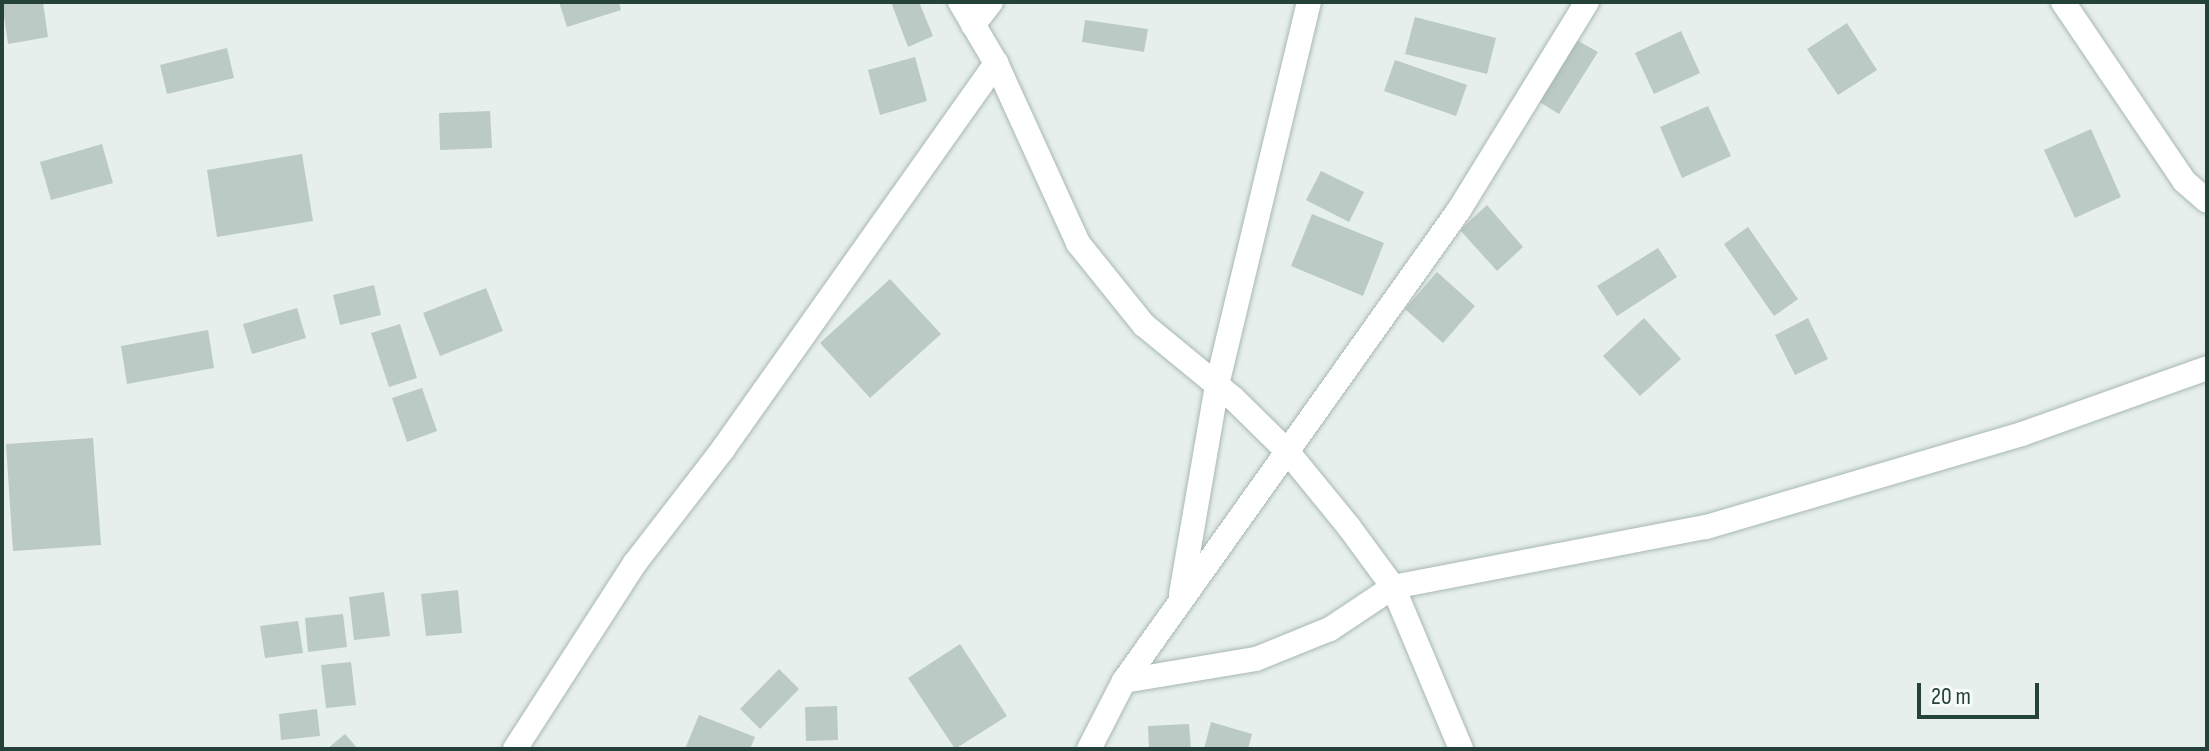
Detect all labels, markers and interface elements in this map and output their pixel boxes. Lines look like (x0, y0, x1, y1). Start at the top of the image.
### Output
scale bar (1921, 667, 2043, 717)
text: 20 m (1931, 682, 1971, 711)

